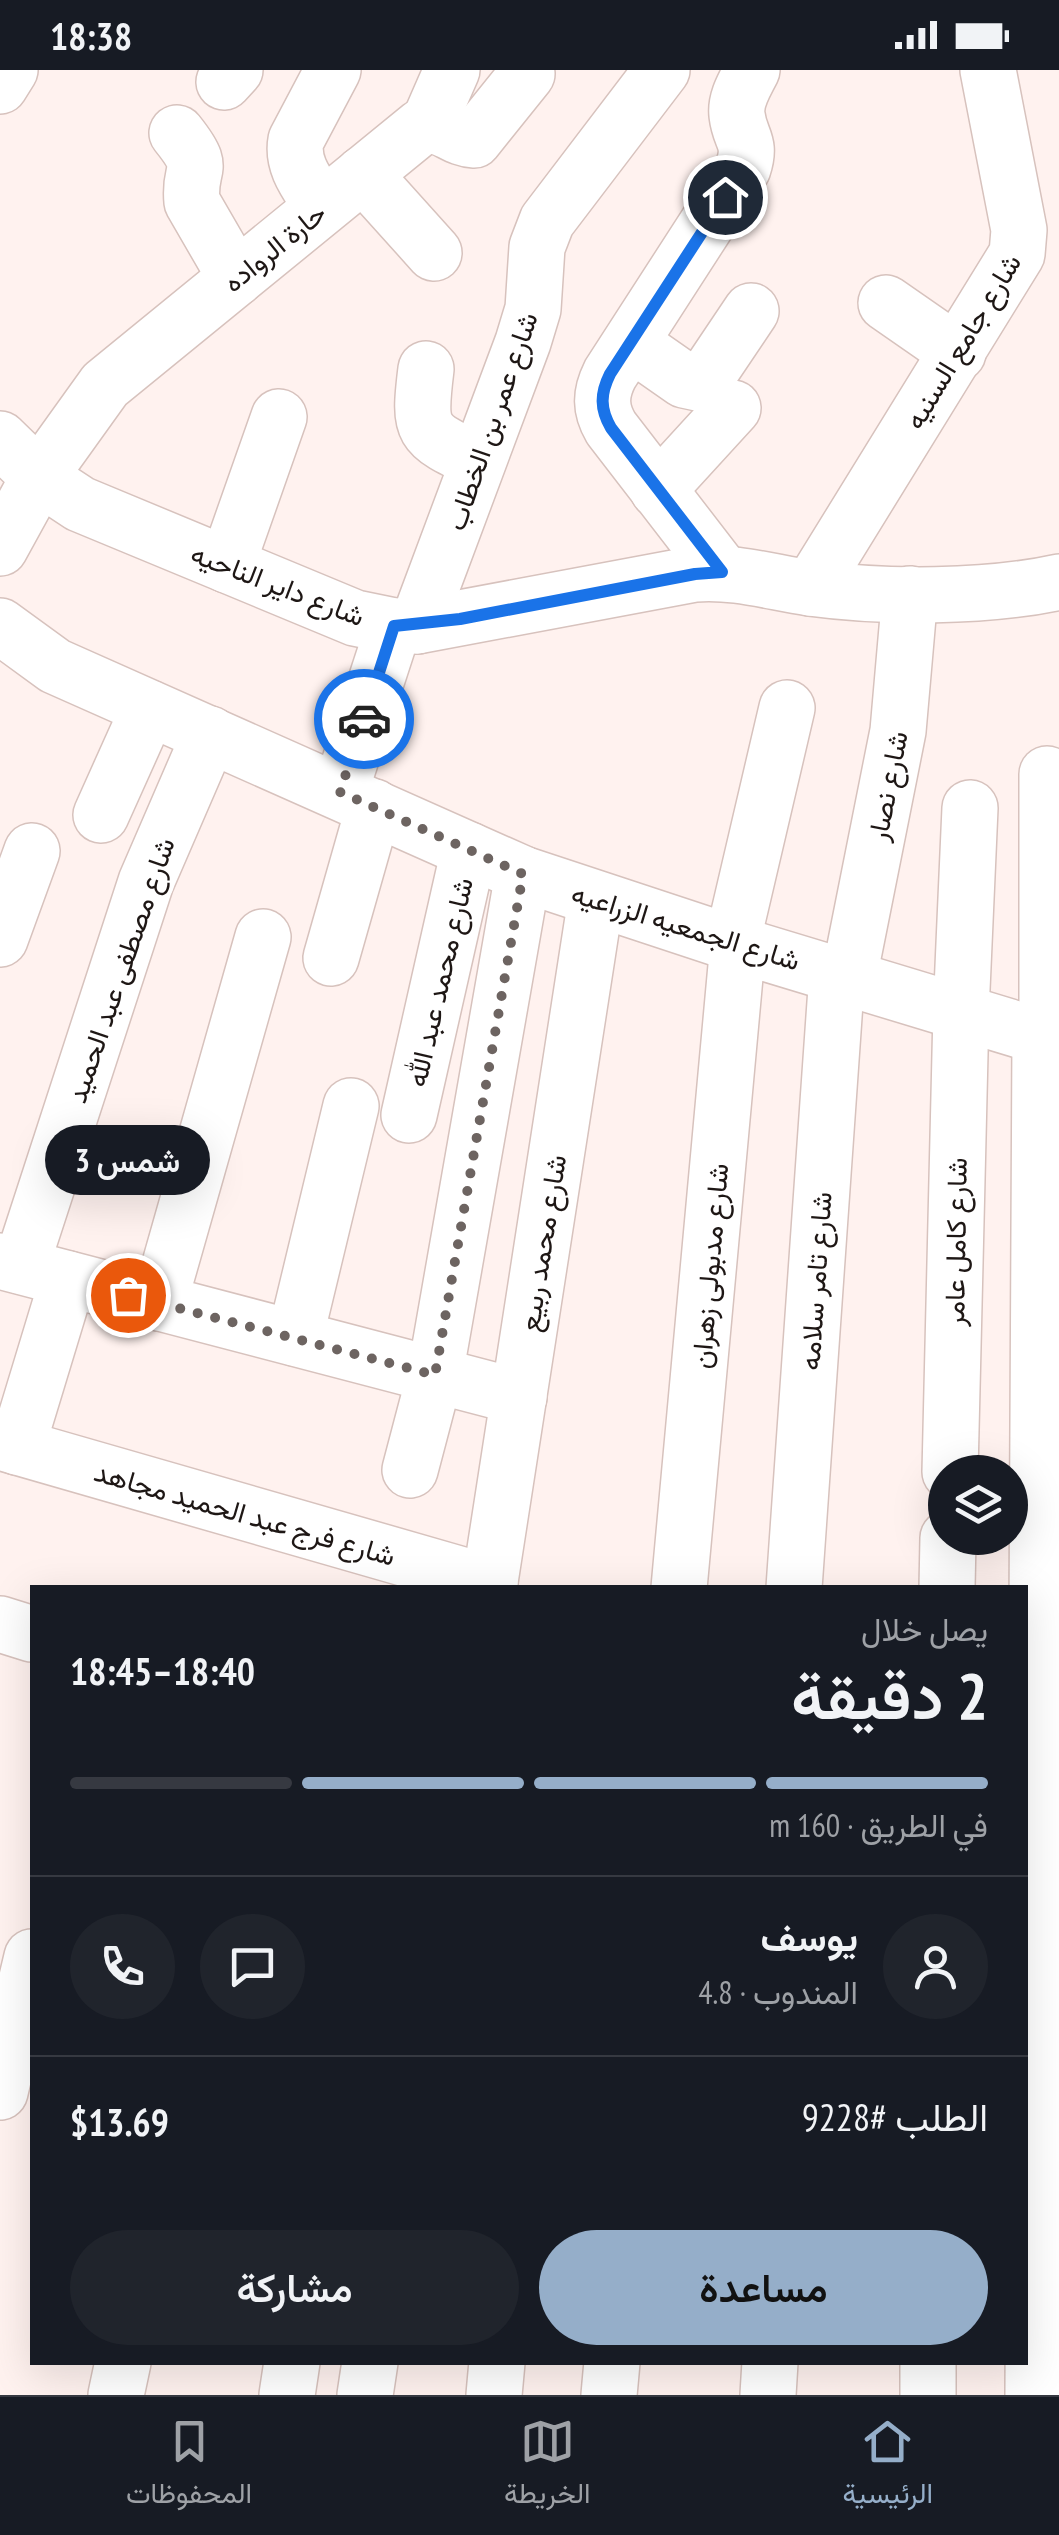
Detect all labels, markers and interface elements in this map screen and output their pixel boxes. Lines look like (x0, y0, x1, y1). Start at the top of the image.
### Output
text: 18:38 (50, 11, 132, 60)
pin (683, 155, 768, 240)
icon: home (698, 170, 753, 225)
street label: حارة الرواده (215, 194, 333, 300)
street label: شارع جامع السنيه (895, 246, 1031, 437)
street label: شارع عمر بن الخطاب (436, 307, 547, 535)
street label: شارع داير الناحيه (185, 534, 370, 635)
courier (314, 669, 414, 769)
icon: car (337, 692, 392, 747)
street label: شارع نصار (858, 728, 917, 845)
street label: شارع مصطفى عبد الحميد (57, 833, 184, 1108)
street label: شارع محمد عبد الله (397, 874, 482, 1090)
street label: شارع الجمعيه الزراعيه (567, 874, 805, 979)
callout: شمس 3 (46, 1125, 210, 1195)
text: شمس 3 (75, 1139, 180, 1181)
street label: شارع محمد ربيع (510, 1152, 576, 1335)
street label: شارع كامل عامر (935, 1157, 976, 1328)
street label: شارع مدبولى زهران (682, 1162, 737, 1370)
street label: شارع تامر سلامه (790, 1190, 841, 1372)
pin (86, 1253, 171, 1338)
icon: bag (101, 1268, 156, 1323)
street label: شارع فرج عبد الحميد مجاهد (90, 1452, 400, 1575)
map controls (928, 1455, 1028, 1555)
button: layers (928, 1455, 1028, 1555)
text: يصل خلال (861, 1608, 988, 1650)
text: 18:40–18:45 (70, 1646, 255, 1695)
text: 2 دقيقة (791, 1653, 988, 1737)
text: في الطريق · 160 m (769, 1804, 988, 1846)
text: يوسف (761, 1912, 858, 1961)
button: phone (70, 1914, 175, 2019)
button: chat (200, 1914, 305, 2019)
button: person (883, 1914, 988, 2019)
text: المندوب · 4.8 (698, 1971, 858, 2013)
text: الطلب #9228 (802, 2092, 988, 2141)
text: $13.69 (70, 2097, 169, 2146)
button: مشاركة (70, 2230, 519, 2345)
button: مساعدة (539, 2230, 988, 2345)
tab: المحفوظات (126, 2414, 252, 2518)
tab: الخريطة (504, 2414, 591, 2518)
tab: الرئيسية (843, 2414, 933, 2518)

